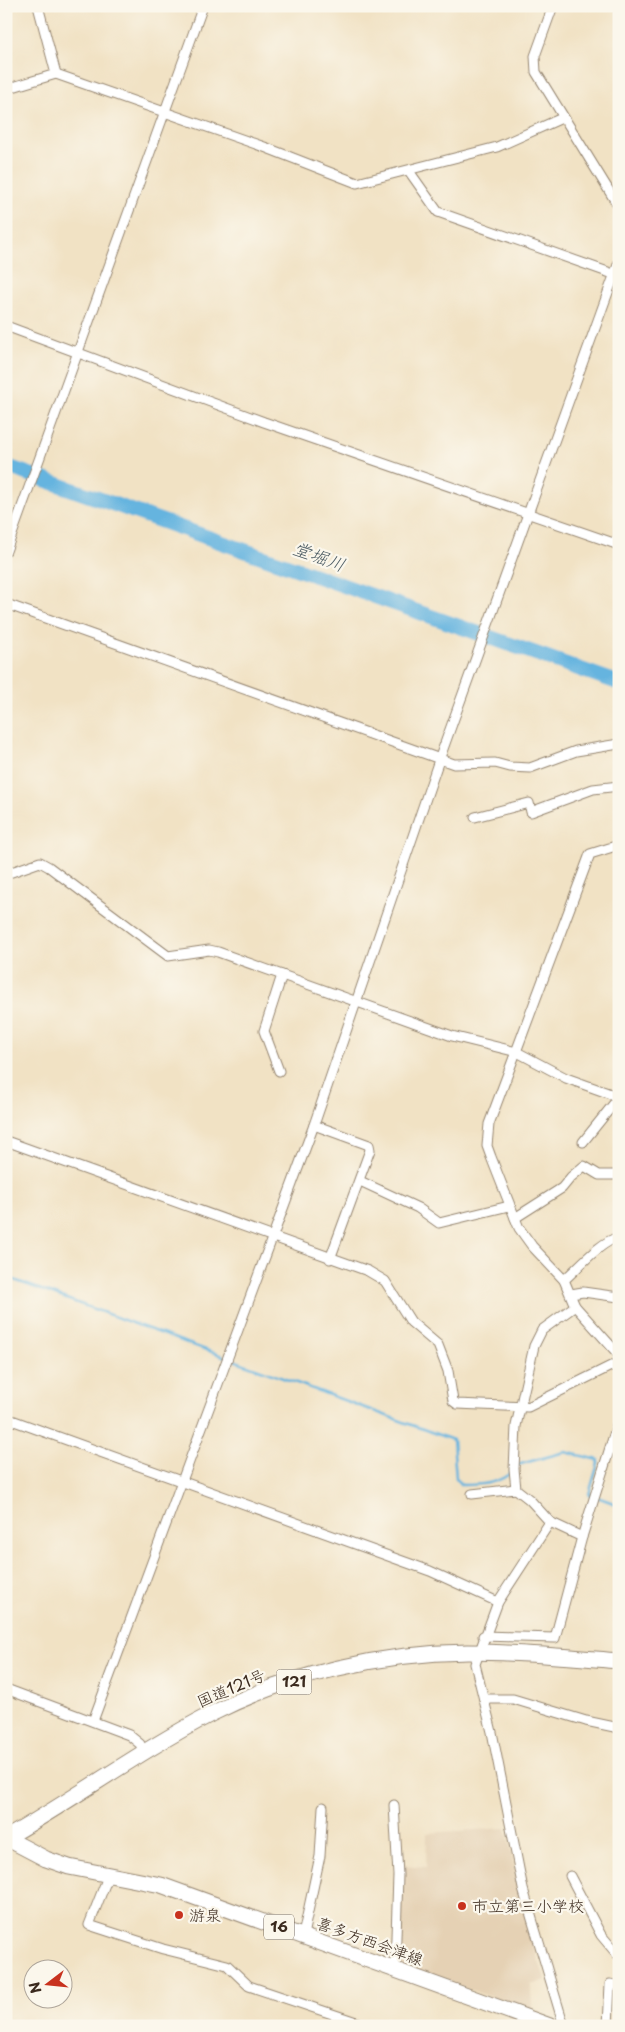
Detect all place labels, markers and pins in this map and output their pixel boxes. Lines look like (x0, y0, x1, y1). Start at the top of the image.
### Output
place label: 市立第三小学校 (472, 1893, 584, 1917)
marker: 市立第三小学校 (456, 1900, 468, 1912)
place label: 游泉 (189, 1902, 221, 1926)
marker: 游泉 (173, 1909, 185, 1921)

